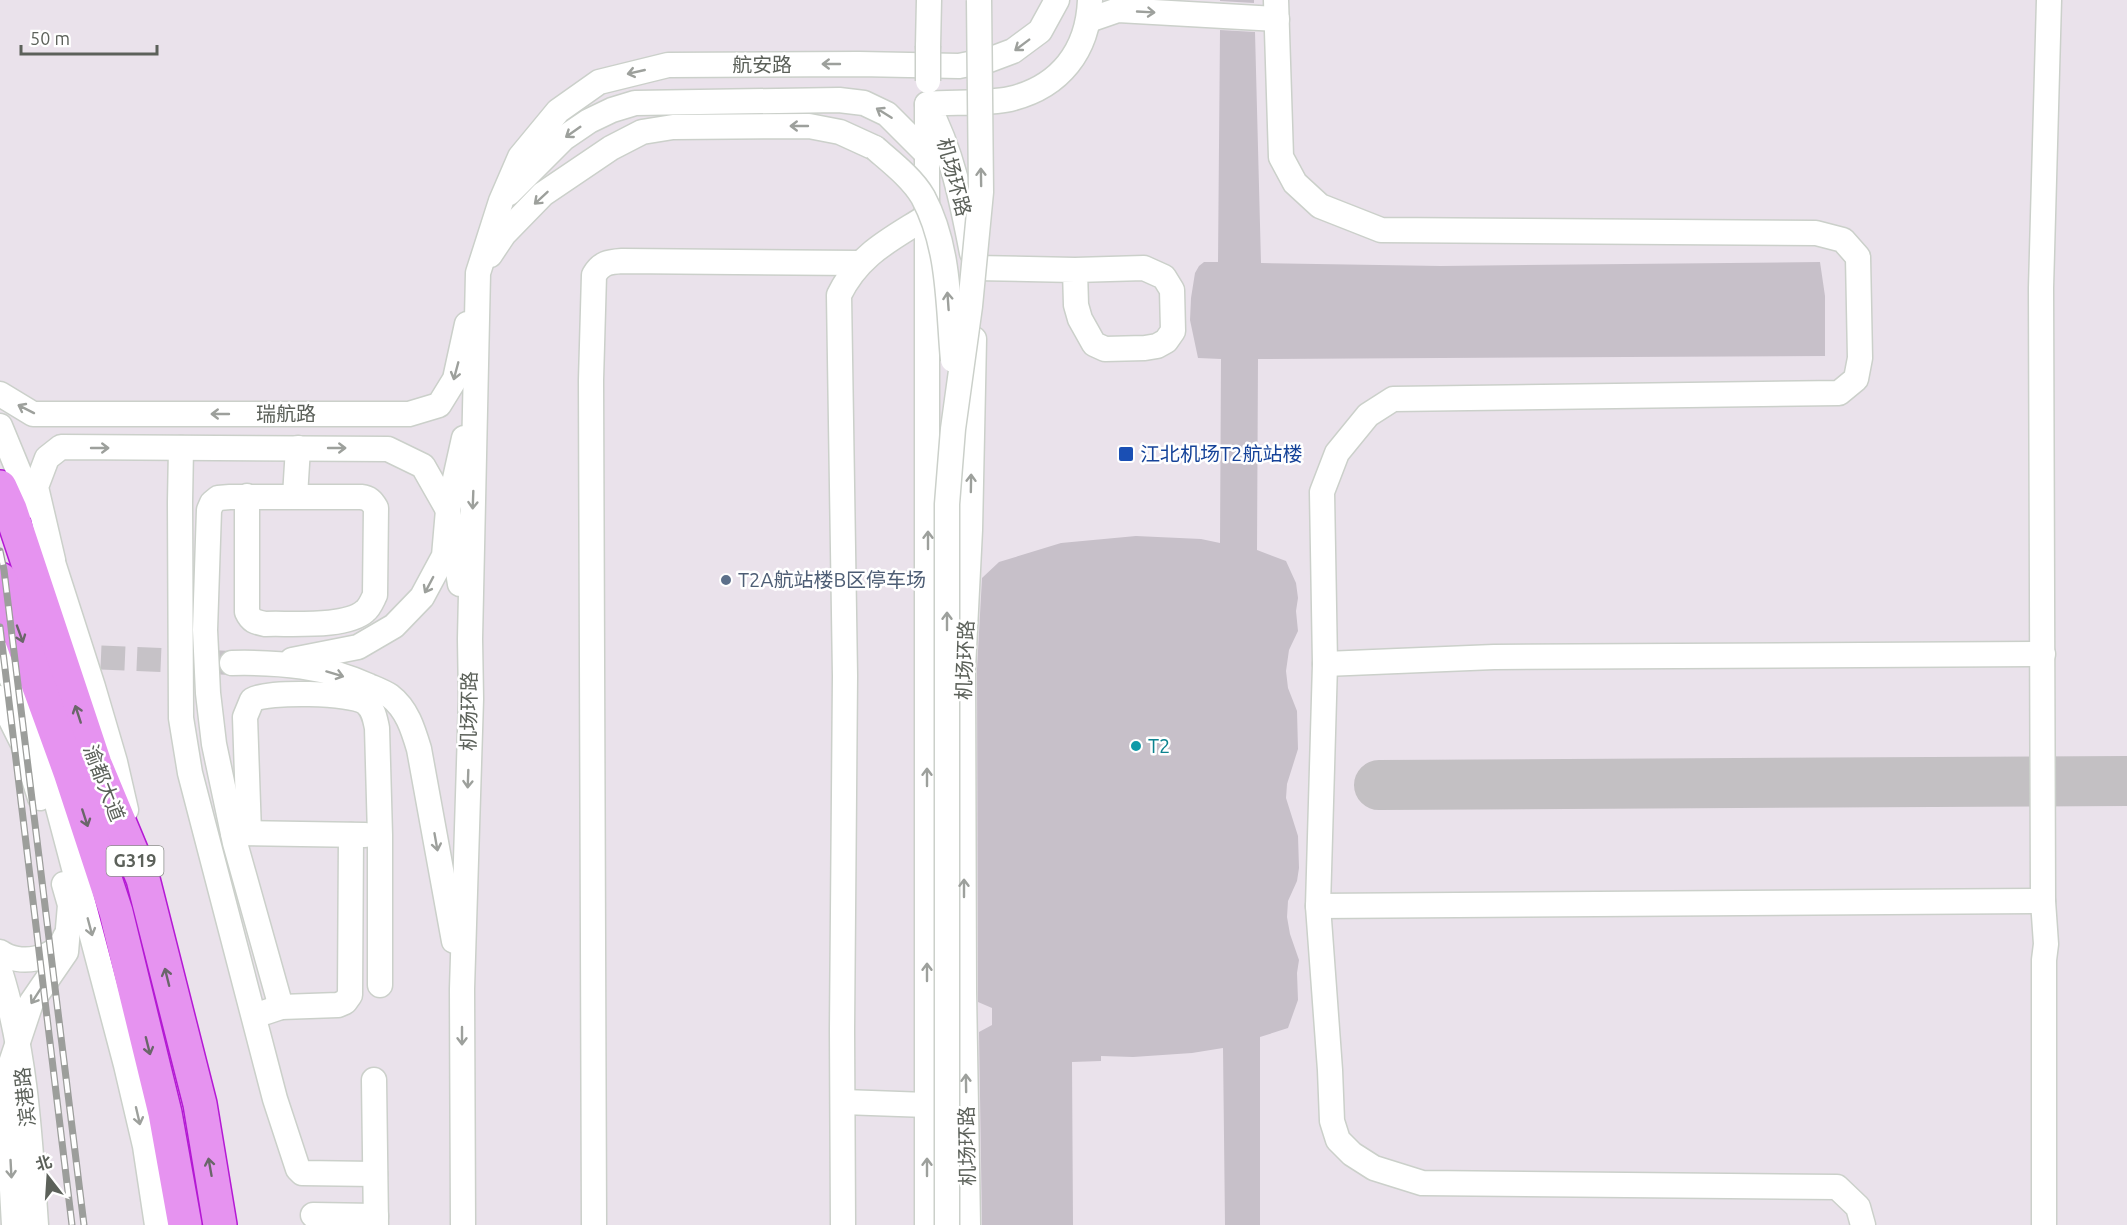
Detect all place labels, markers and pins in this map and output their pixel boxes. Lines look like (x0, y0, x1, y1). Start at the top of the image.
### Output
place label: 江北机场T2航站楼 (1140, 442, 1302, 465)
marker: 江北机场T2航站楼 (1117, 445, 1135, 463)
place label: T2A航站楼B区停车场 (738, 568, 926, 591)
marker: T2A航站楼B区停车场 (719, 573, 733, 587)
place label: T2 (1148, 734, 1170, 757)
marker: T2 (1129, 739, 1143, 753)

